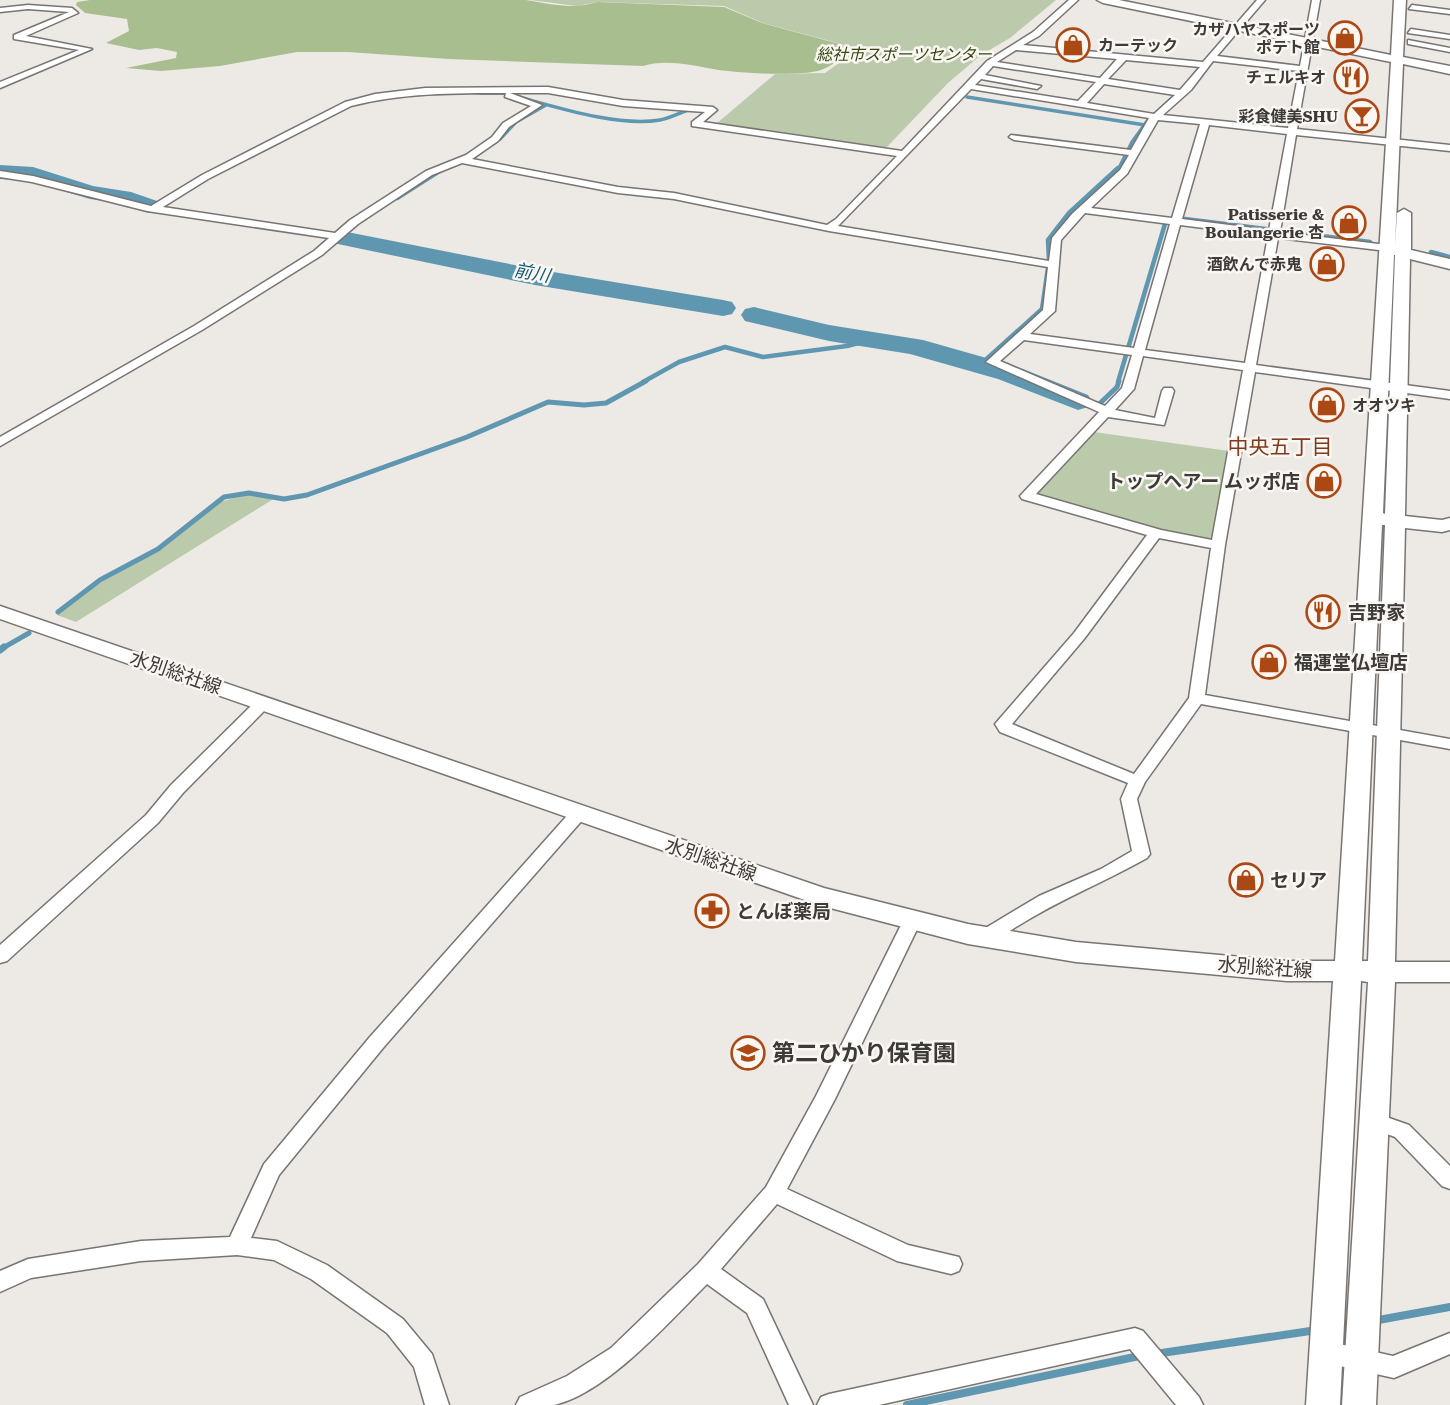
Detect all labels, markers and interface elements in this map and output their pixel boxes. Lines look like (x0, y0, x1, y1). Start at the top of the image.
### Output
shop icon: カザハヤスポーツ ポテト館 (1326, 19, 1364, 57)
place label: カザハヤスポーツ ポテト館 (1192, 20, 1320, 57)
shop icon: カーテック (1054, 26, 1092, 64)
place label: カーテック (1098, 36, 1178, 55)
park label: 総社市スポーツセンター (816, 45, 993, 64)
restaurant icon: チェルキオ (1332, 58, 1370, 96)
place label: チェルキオ (1246, 68, 1326, 87)
bar icon: 彩食健美SHU (1343, 97, 1381, 135)
place label: 彩食健美SHU (1238, 107, 1338, 126)
shop icon: Patisserie & Boulangerie 杏 (1330, 204, 1368, 242)
place label: Patisserie & Boulangerie 杏 (1205, 205, 1324, 242)
shop icon: 酒飲んで赤鬼 (1308, 245, 1346, 283)
place label: 酒飲んで赤鬼 (1207, 255, 1302, 274)
water label: 前川 (513, 259, 554, 286)
shop icon: オオツキ (1308, 386, 1346, 424)
place label: オオツキ (1352, 396, 1416, 415)
district label: 中央五丁目 (1228, 435, 1333, 459)
shop icon: トップヘアー ムッポ店 (1305, 462, 1343, 500)
place label: トップヘアー ムッポ店 (1106, 470, 1300, 493)
restaurant icon: 吉野家 (1304, 593, 1342, 631)
place label: 吉野家 (1348, 601, 1405, 624)
shop icon: 福運堂仏壇店 (1250, 643, 1288, 681)
street label: 水別総社線 (127, 646, 225, 699)
place label: 福運堂仏壇店 (1294, 651, 1408, 674)
street label: 水別総社線 (662, 833, 760, 886)
shop icon: セリア (1227, 861, 1265, 899)
place label: セリア (1270, 869, 1327, 892)
pharmacy icon: とんぼ薬局 (693, 892, 731, 930)
place label: とんぼ薬局 (736, 900, 831, 923)
street label: 水別総社線 (1217, 953, 1313, 982)
school or university icon: 第二ひかり保育園 (729, 1034, 767, 1072)
place label: 第二ひかり保育園 (772, 1040, 956, 1067)

